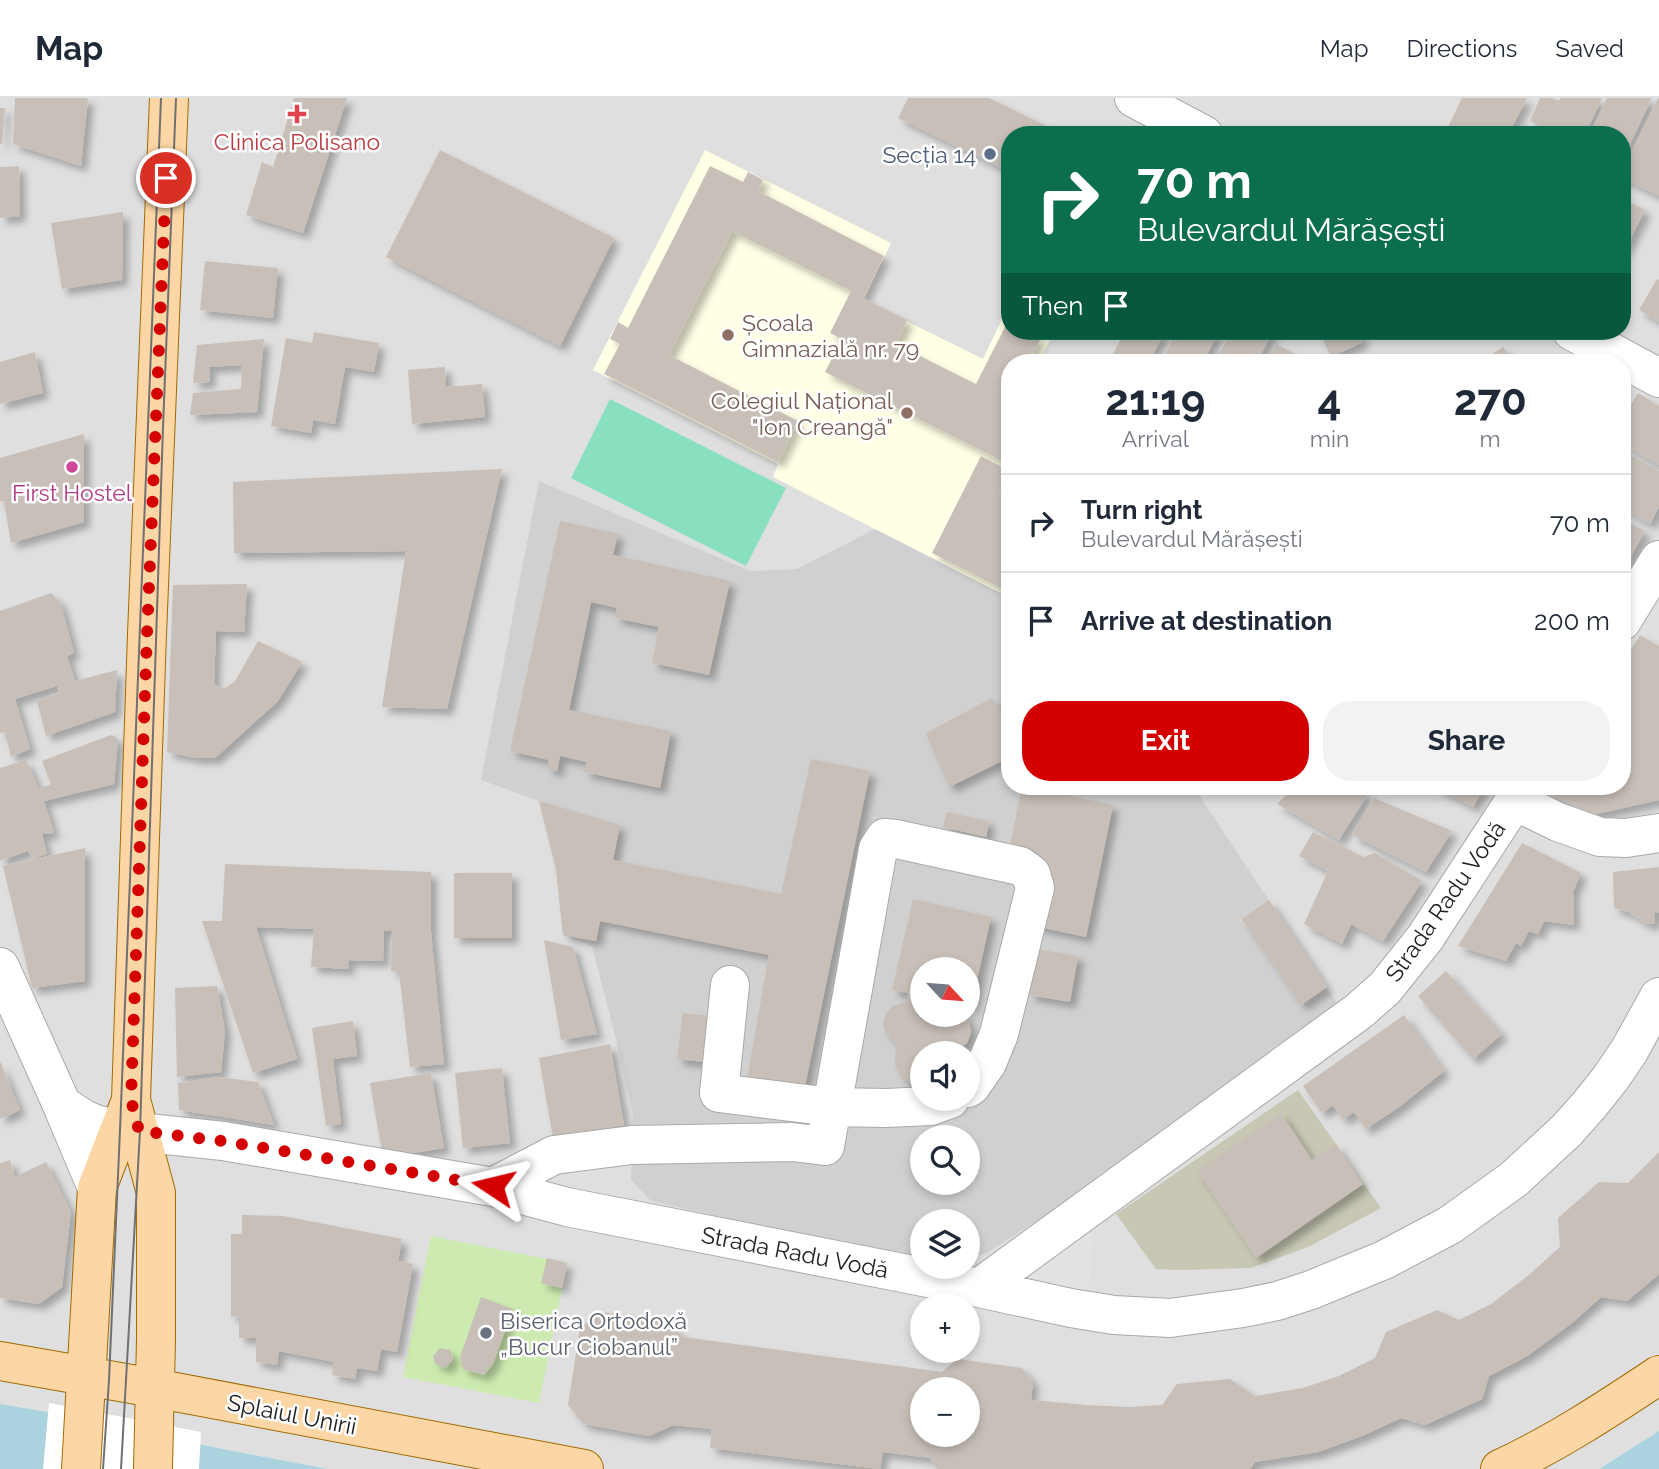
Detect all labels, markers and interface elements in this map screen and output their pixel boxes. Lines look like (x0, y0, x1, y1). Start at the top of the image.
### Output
text: Map (35, 29, 103, 68)
text: Map (1320, 34, 1369, 63)
text: Directions (1407, 34, 1517, 63)
text: Saved (1555, 34, 1624, 63)
marker: Clinica Polisano (287, 104, 307, 124)
place label: Clinica Polisano (214, 128, 380, 155)
place label: Secția 14 (882, 141, 976, 168)
marker: Secția 14 (982, 146, 998, 162)
pin (136, 148, 196, 208)
text: 70 m (1137, 152, 1252, 209)
icon: right (1022, 154, 1113, 245)
icon: arrive (147, 159, 185, 197)
text: Bulevardul Mărășești (1137, 211, 1445, 248)
icon: arrive (1097, 287, 1135, 325)
text: Then (1022, 291, 1083, 321)
place label: Școala Gimnazială nr. 79 (742, 309, 919, 362)
marker: Școala Gimnazială nr. 79 (720, 327, 736, 343)
text: 21:19 (1105, 376, 1206, 425)
text: 4 (1318, 376, 1342, 425)
text: 270 (1454, 376, 1527, 425)
place label: Colegiul Național "Ion Creangă" (711, 387, 894, 440)
marker: Colegiul Național "Ion Creangă" (899, 405, 915, 421)
text: Arrival (1122, 425, 1189, 452)
text: min (1310, 425, 1349, 452)
text: m (1480, 425, 1501, 452)
marker: First Hostel (64, 459, 80, 475)
place label: First Hostel (12, 479, 133, 506)
text: Turn right (1081, 495, 1202, 525)
icon: right (1022, 504, 1060, 542)
text: 70 m (1550, 508, 1610, 538)
text: Bulevardul Mărășești (1081, 525, 1303, 552)
icon: arrive (1022, 602, 1060, 640)
text: Arrive at destination (1081, 606, 1332, 636)
text: 200 m (1534, 606, 1610, 636)
button: Exit (1022, 701, 1309, 781)
button: Share (1323, 701, 1610, 781)
street label: Strada Radu Vodă (1380, 816, 1510, 986)
north arrow (910, 957, 980, 1027)
map controls (910, 957, 980, 1447)
button: sound (910, 1041, 980, 1111)
button: search (910, 1125, 980, 1195)
position arrow (456, 1149, 530, 1223)
button: layers (910, 1209, 980, 1279)
street label: Strada Radu Vodă (699, 1221, 891, 1283)
button: + (910, 1293, 980, 1363)
place label: Biserica Ortodoxă „Bucur Ciobanul” (500, 1307, 687, 1360)
marker: Biserica Ortodoxă „Bucur Ciobanul” (478, 1325, 494, 1341)
button: − (910, 1377, 980, 1447)
street label: Splaiul Unirii (225, 1388, 359, 1440)

